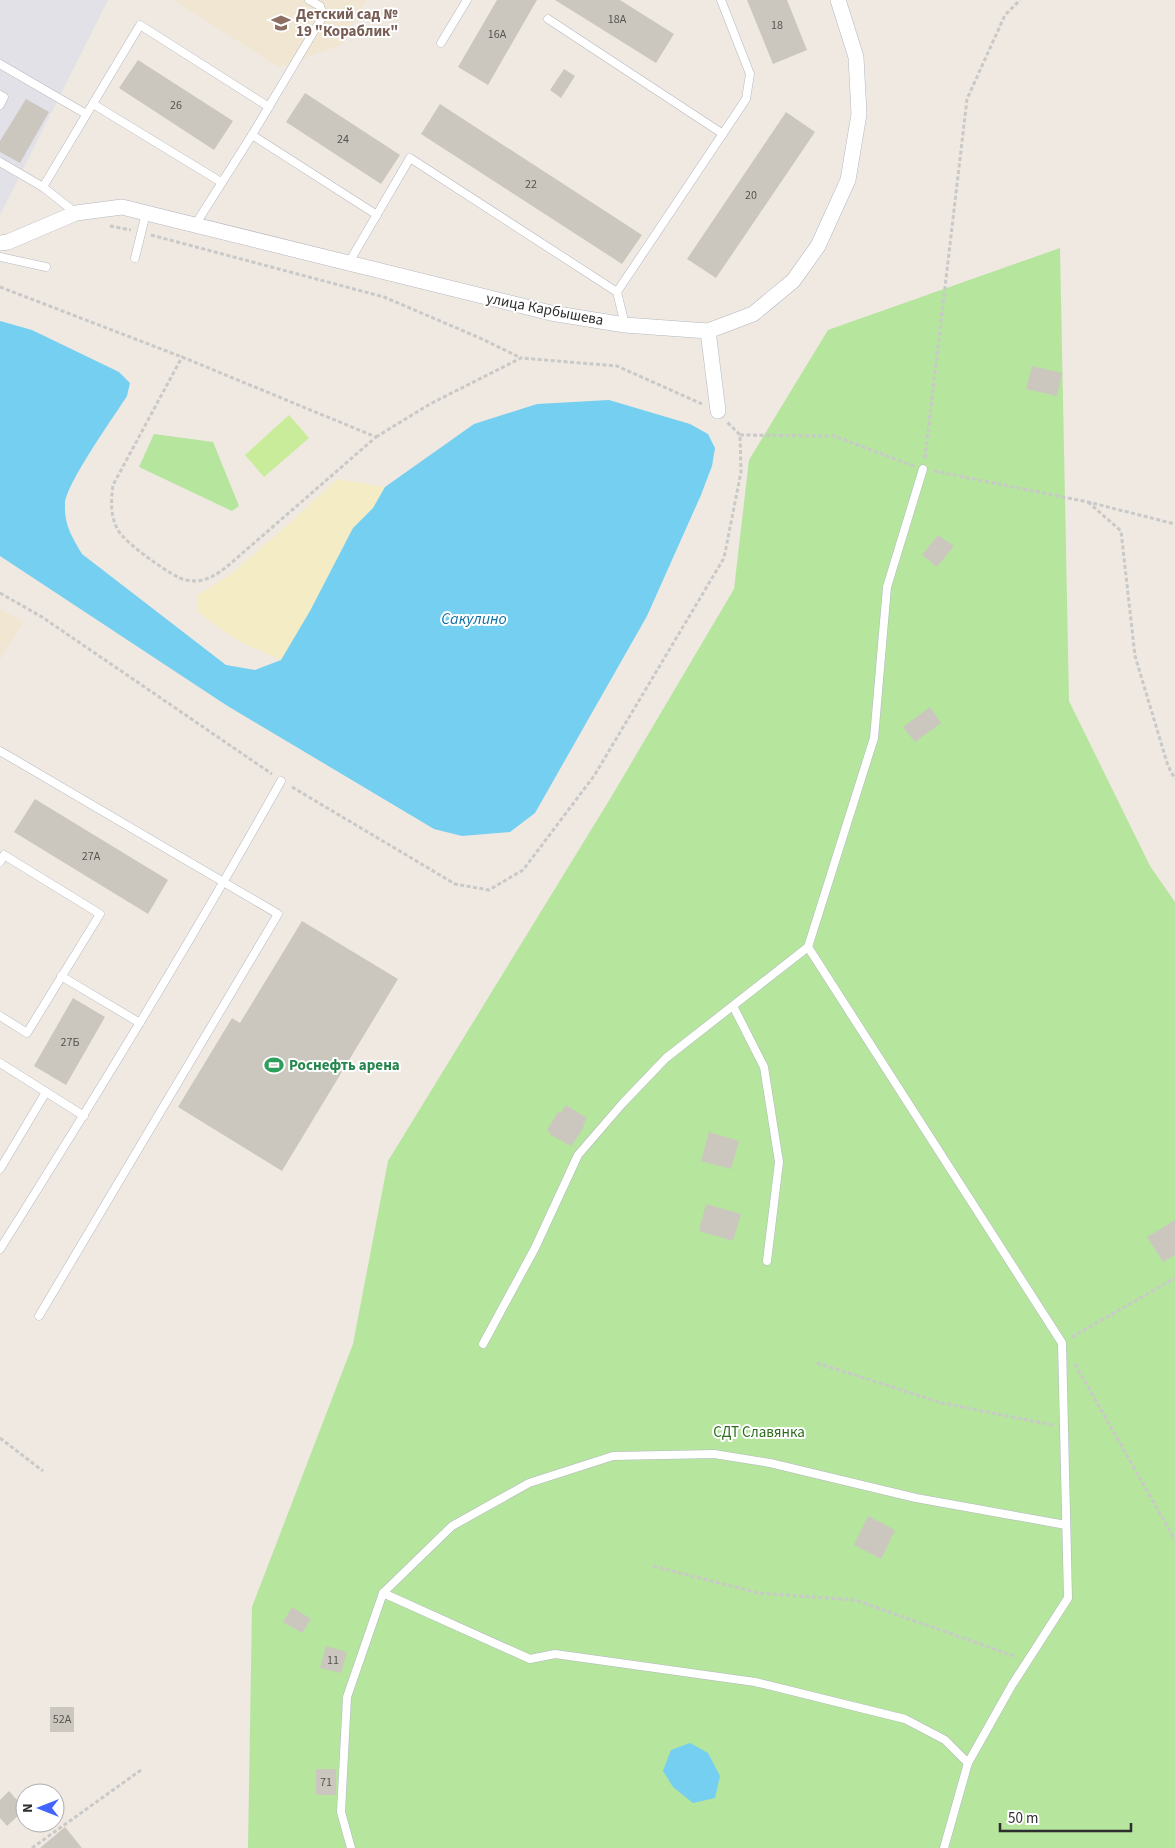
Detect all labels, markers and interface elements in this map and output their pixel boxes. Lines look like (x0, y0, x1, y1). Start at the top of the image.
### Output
place label: Детский сад № 19 "Кораблик" (296, 4, 398, 42)
house number: 18А (608, 11, 627, 28)
school or university icon: Детский сад № 19 "Кораблик" (270, 12, 292, 34)
house number: 18 (771, 17, 783, 34)
house number: 16А (488, 26, 507, 43)
house number: 26 (170, 97, 182, 114)
house number: 24 (337, 131, 349, 148)
house number: 22 (525, 176, 537, 193)
house number: 20 (745, 187, 757, 204)
street label: улица Карбышева (484, 288, 605, 331)
water label: Сакулино (441, 608, 507, 630)
house number: 27А (82, 848, 101, 865)
house number: 27Б (61, 1034, 79, 1051)
sports icon: Роснефть арена (263, 1054, 285, 1076)
place label: Роснефть арена (289, 1055, 400, 1076)
park label: СДТ Славянка (713, 1422, 805, 1443)
house number: 11 (327, 1652, 339, 1669)
house number: 52А (53, 1711, 72, 1728)
house number: 71 (320, 1774, 332, 1791)
north arrow (15, 1783, 65, 1833)
scale bar (1000, 1800, 1131, 1832)
text: N (18, 1803, 38, 1813)
text: 50 m (1008, 1808, 1038, 1829)

